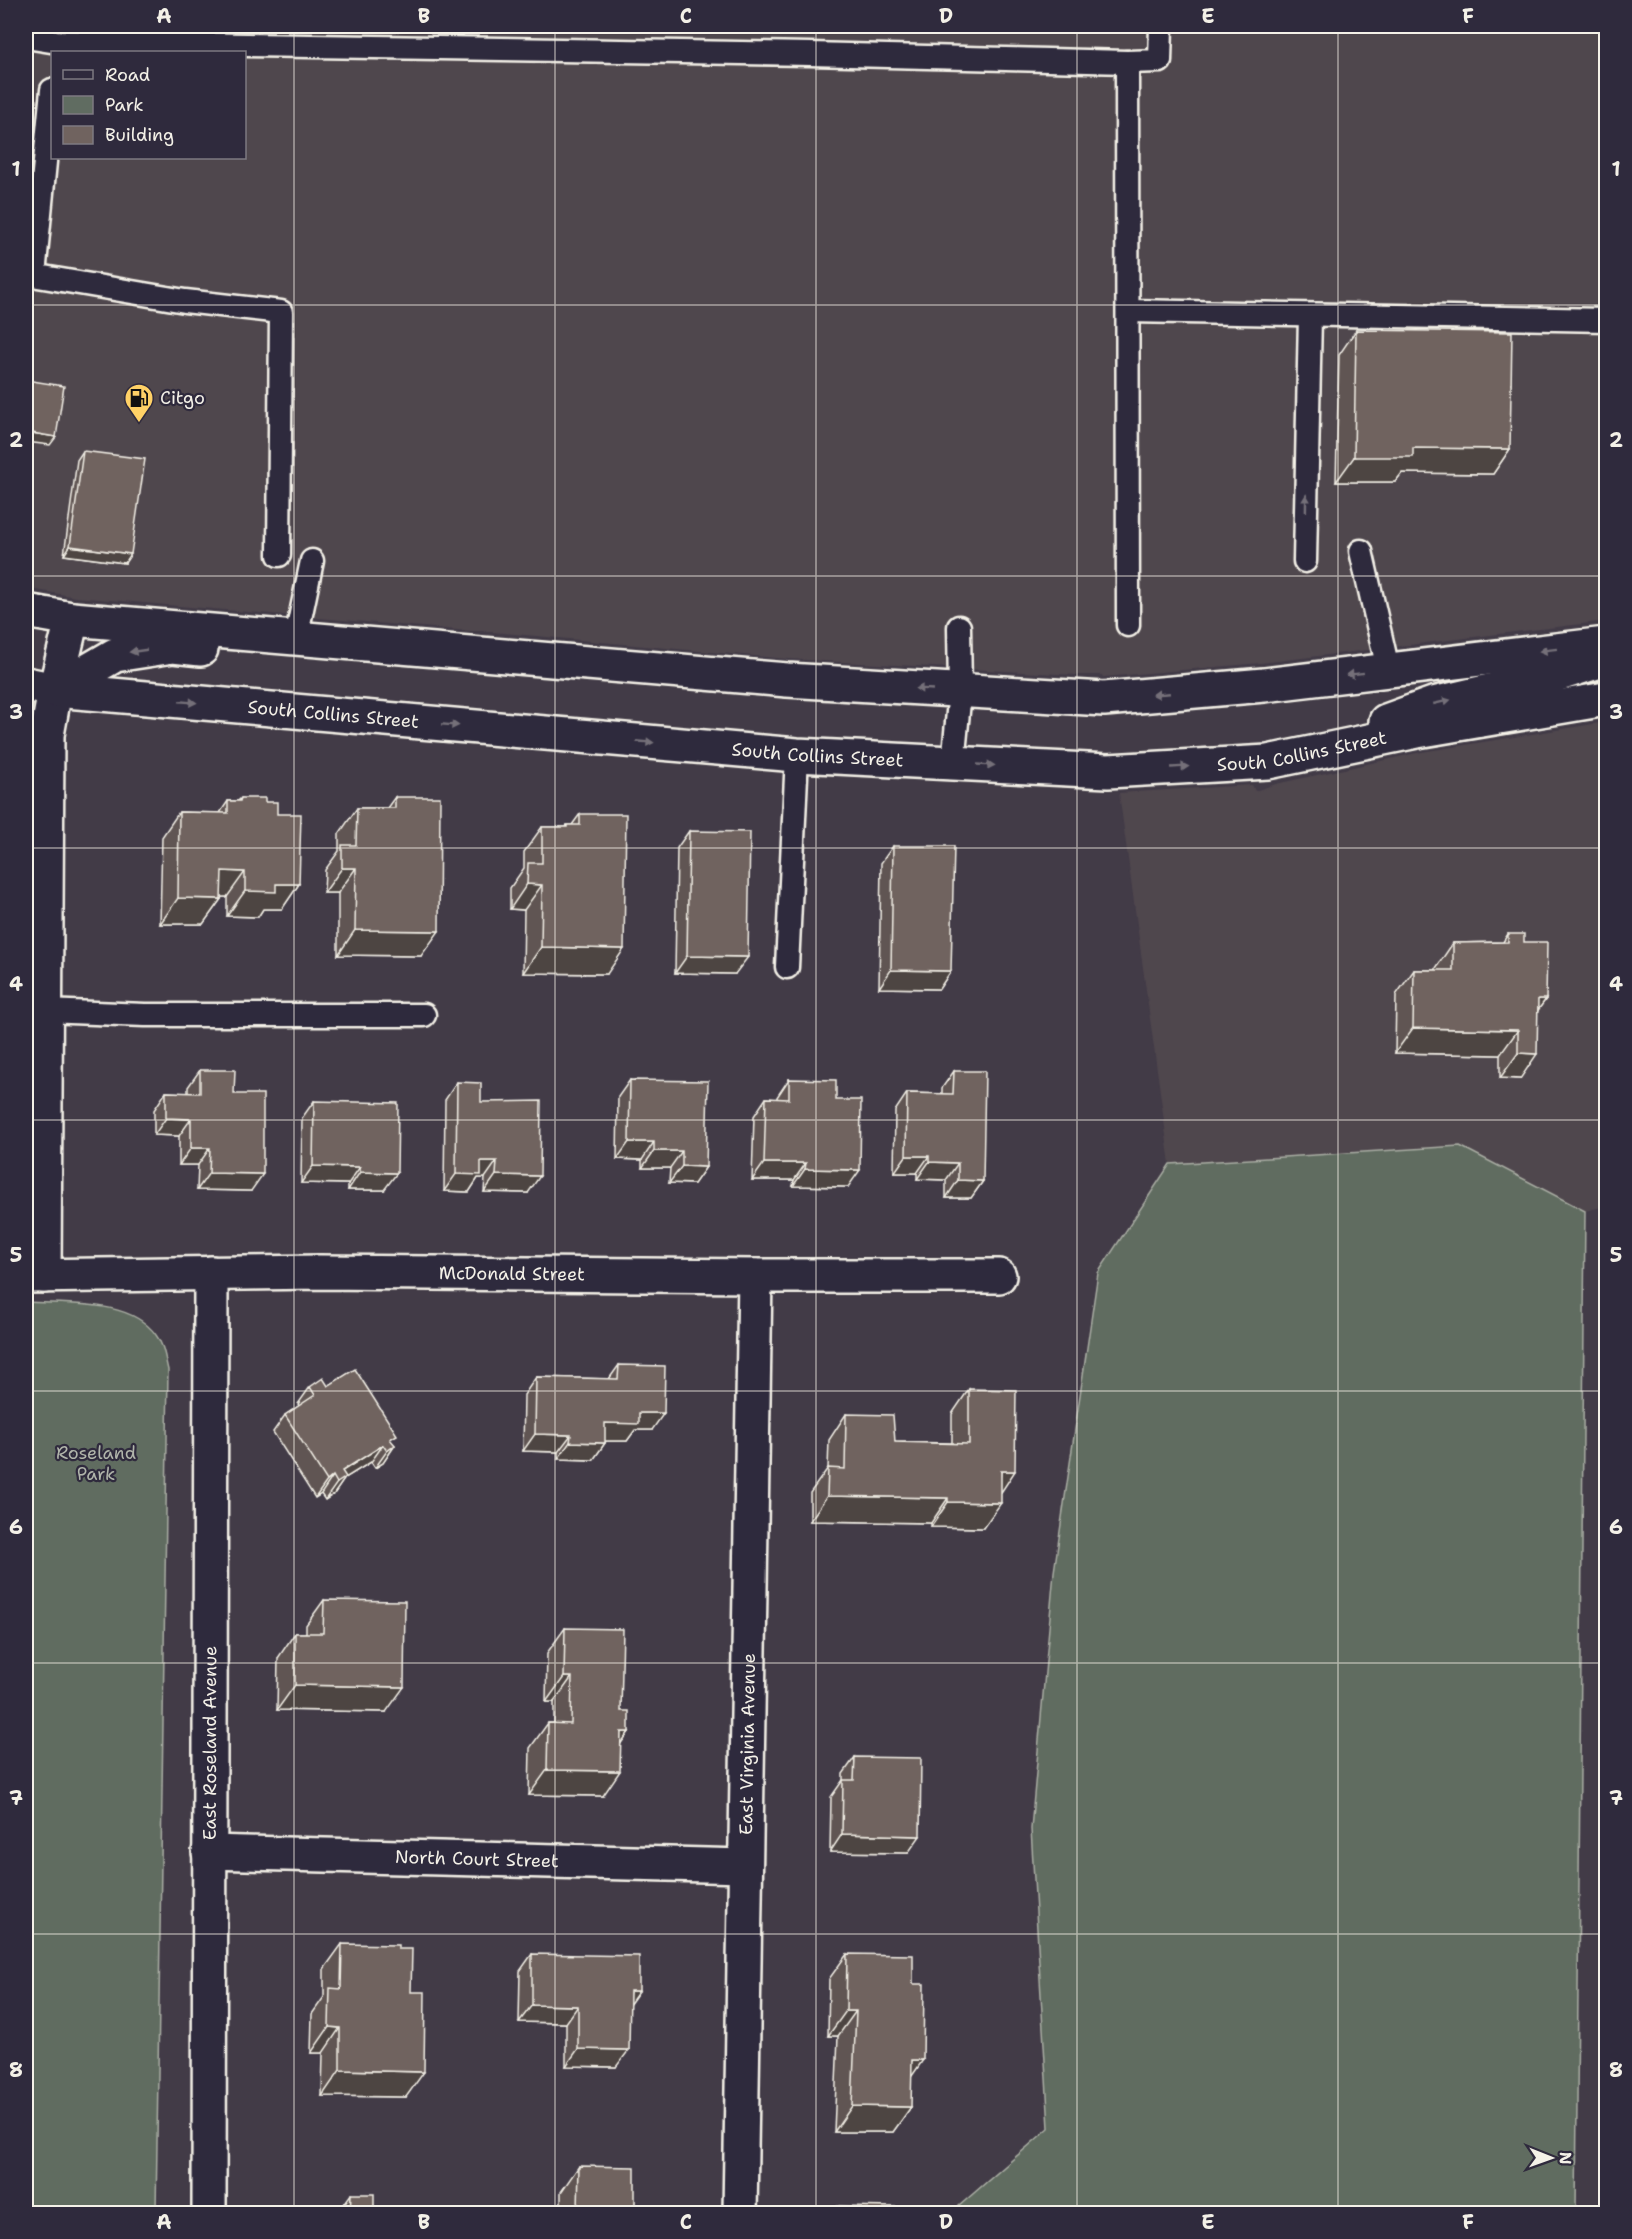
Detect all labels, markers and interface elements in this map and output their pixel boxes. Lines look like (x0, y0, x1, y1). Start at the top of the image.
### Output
text: A (156, 3, 172, 29)
text: B (418, 3, 430, 29)
text: C (680, 3, 692, 29)
text: D (939, 3, 953, 29)
text: E (1201, 3, 1215, 29)
text: F (1462, 3, 1474, 29)
legend (51, 51, 246, 159)
text: Road (105, 63, 150, 87)
text: Park (105, 93, 144, 117)
text: Building (105, 123, 174, 147)
text: 1 (11, 156, 21, 182)
text: 1 (1611, 156, 1621, 182)
fuel station icon: Citgo (123, 382, 155, 424)
place label: Citgo (160, 386, 205, 410)
text: 2 (9, 427, 23, 453)
text: 2 (1609, 427, 1623, 453)
one-way arrow (1301, 493, 1311, 512)
one-way arrow (1539, 646, 1558, 655)
one-way arrow (129, 647, 148, 656)
one-way arrow (1345, 669, 1364, 678)
one-way arrow (915, 684, 934, 693)
one-way arrow (1151, 689, 1170, 699)
street label: South Collins Street (247, 695, 420, 734)
one-way arrow (178, 697, 197, 707)
one-way arrow (1433, 697, 1452, 706)
text: 3 (9, 699, 23, 725)
text: 3 (1609, 699, 1623, 725)
one-way arrow (441, 720, 460, 730)
street label: South Collins Street (1216, 726, 1389, 777)
one-way arrow (635, 737, 654, 747)
street label: South Collins Street (731, 737, 904, 772)
one-way arrow (976, 761, 995, 770)
one-way arrow (1171, 763, 1190, 772)
text: 4 (9, 971, 23, 997)
text: 4 (1609, 971, 1623, 997)
text: 5 (10, 1242, 22, 1268)
text: 5 (1610, 1242, 1622, 1268)
street label: McDonald Street (439, 1261, 585, 1286)
park label: Roseland Park (56, 1441, 136, 1486)
text: 6 (9, 1514, 23, 1540)
text: 6 (1609, 1514, 1623, 1540)
street label: East Roseland Avenue (198, 1646, 222, 1840)
street label: East Virginia Avenue (734, 1653, 761, 1835)
text: 7 (9, 1785, 23, 1811)
text: 7 (1609, 1785, 1623, 1811)
street label: North Court Street (395, 1845, 559, 1873)
text: 8 (9, 2057, 23, 2083)
text: 8 (1609, 2057, 1623, 2083)
north arrow (1521, 2128, 1581, 2188)
text: N (1555, 2152, 1576, 2165)
text: A (156, 2209, 172, 2235)
text: B (418, 2209, 430, 2235)
text: C (680, 2209, 692, 2235)
text: D (939, 2209, 953, 2235)
text: E (1201, 2209, 1215, 2235)
text: F (1462, 2209, 1474, 2235)

